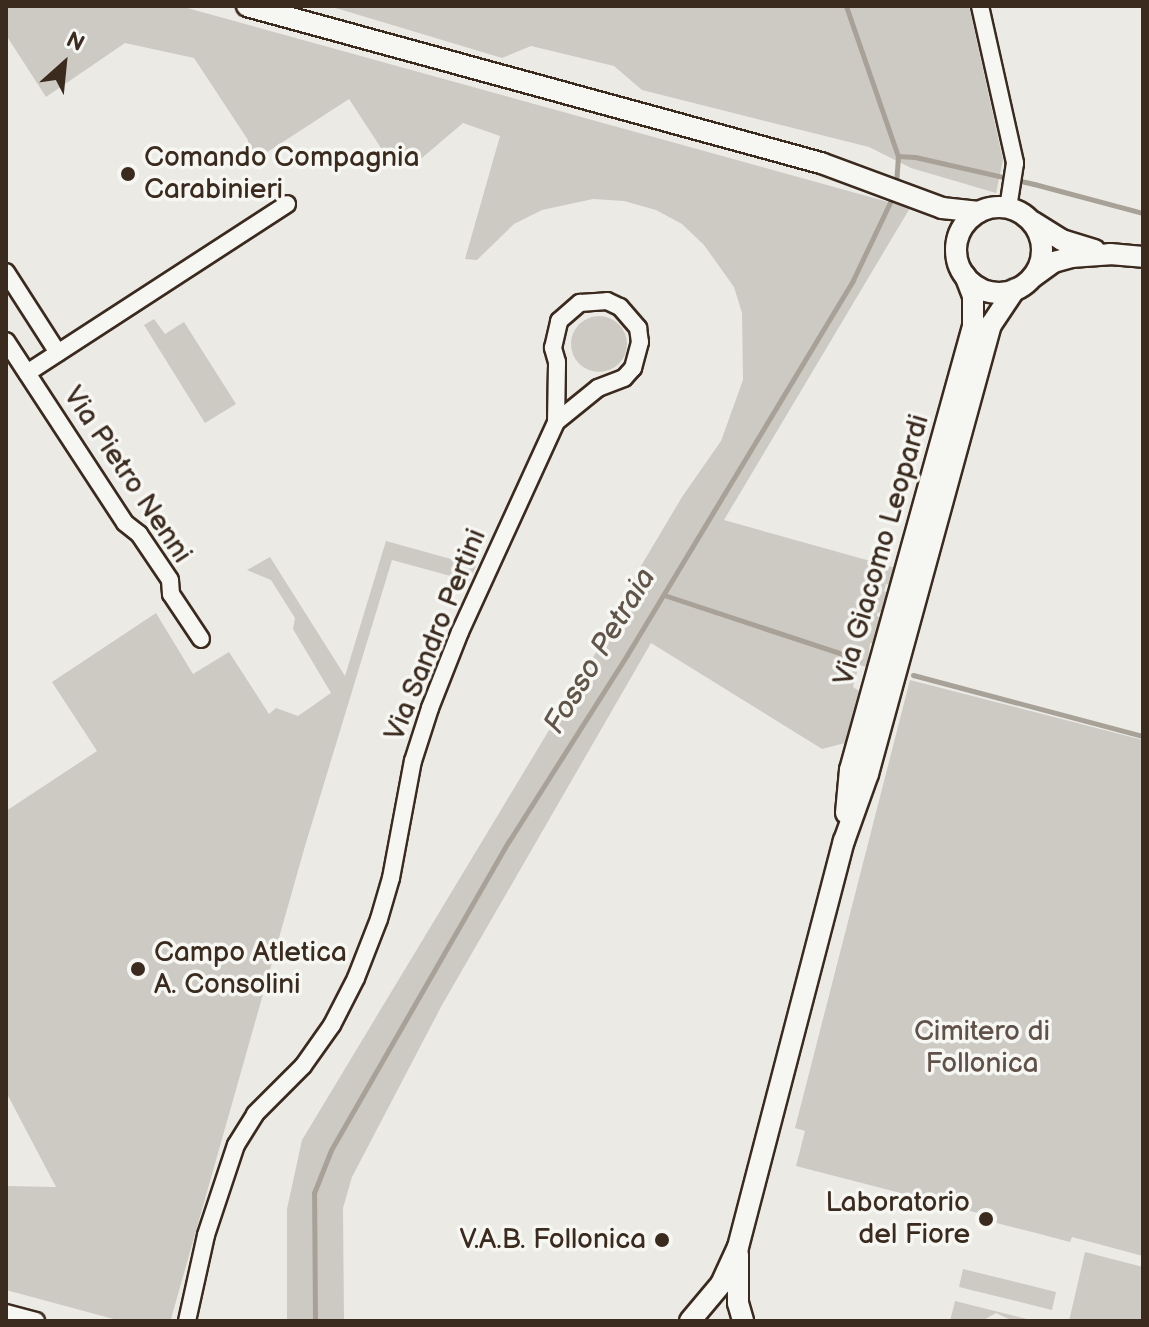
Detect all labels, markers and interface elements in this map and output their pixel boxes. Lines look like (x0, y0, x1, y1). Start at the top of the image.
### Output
north arrow (24, 24, 104, 104)
text: N (62, 26, 89, 58)
place label: Comando Compagnia Carabinieri (144, 141, 420, 207)
marker: Comando Compagnia Carabinieri (119, 165, 137, 183)
street label: Via Pietro Nenni (56, 380, 198, 570)
street label: Via Giacomo Leopardi (827, 411, 937, 689)
street label: Via Sandro Pertini (378, 524, 494, 746)
water label: Fosso Petraia (536, 562, 664, 740)
place label: Campo Atletica A. Consolini (154, 936, 347, 1002)
marker: Campo Atletica A. Consolini (129, 960, 147, 978)
park label: Cimitero di Follonica (914, 1015, 1050, 1081)
place label: Laboratorio del Fiore (826, 1186, 970, 1252)
marker: Laboratorio del Fiore (977, 1210, 995, 1228)
place label: V.A.B. Follonica (459, 1223, 646, 1257)
marker: V.A.B. Follonica (653, 1231, 671, 1249)

